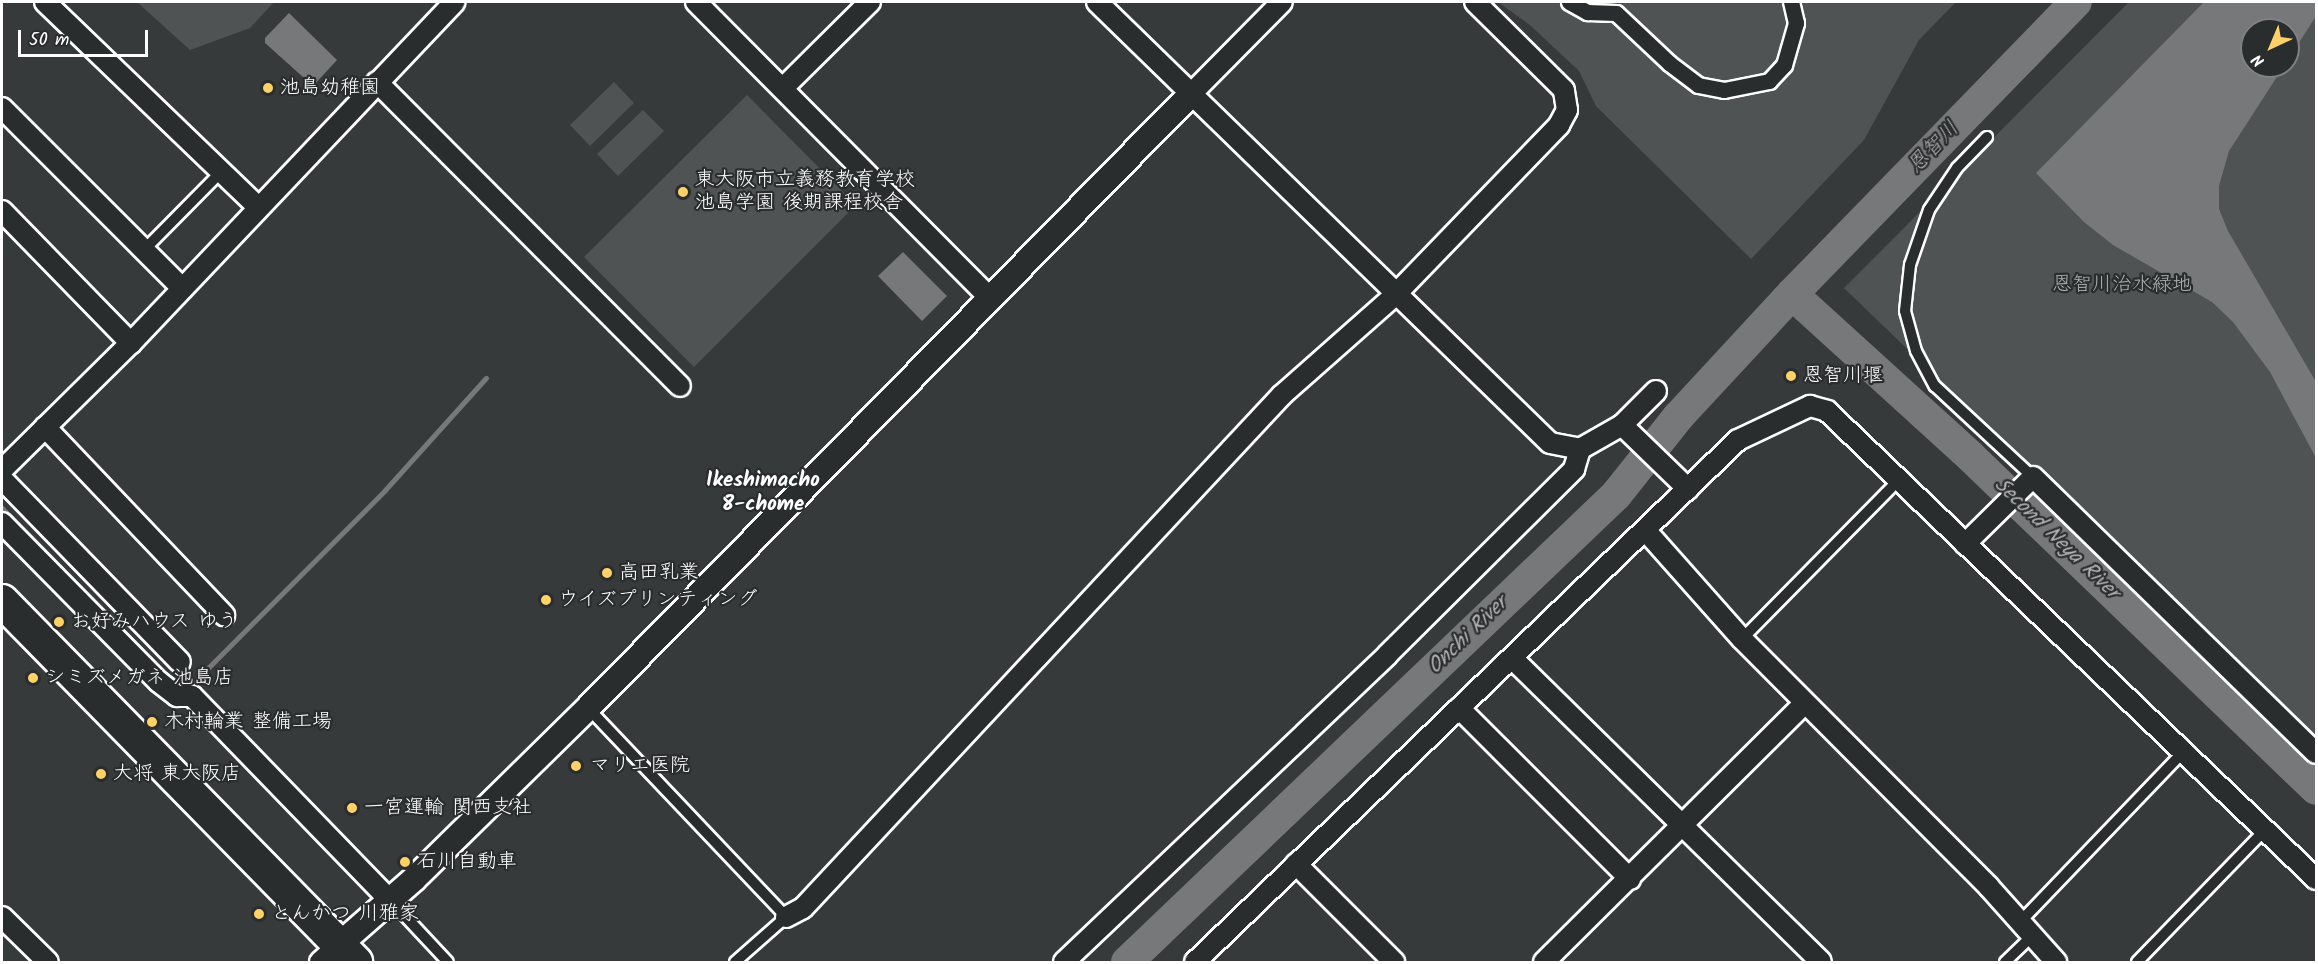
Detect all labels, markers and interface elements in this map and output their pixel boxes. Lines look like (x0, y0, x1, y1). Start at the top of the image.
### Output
scale bar (21, 18, 152, 56)
north arrow (2240, 18, 2300, 78)
text: 50 m (29, 26, 69, 55)
text: N (2246, 47, 2271, 72)
place label: 池島幼稚園 (280, 76, 380, 100)
marker: 池島幼稚園 (261, 81, 275, 95)
water label: 恩智川 (1903, 117, 1965, 179)
place label: 東大阪市立義務教育学校 池島学園 後期課程校舎 (695, 168, 915, 215)
marker: 東大阪市立義務教育学校 池島学園 後期課程校舎 (676, 185, 690, 199)
park label: 恩智川治水緑地 (2052, 273, 2192, 297)
place label: 恩智川堰 (1803, 364, 1883, 388)
marker: 恩智川堰 (1784, 369, 1798, 383)
district label: Ikeshimacho 8-chome (706, 468, 820, 518)
water label: Second Neya River (1988, 473, 2124, 605)
place label: 高田乳業 (619, 561, 699, 585)
marker: 高田乳業 (600, 566, 614, 580)
place label: ウイズプリンティング (558, 588, 758, 612)
water label: Onchi River (1423, 592, 1513, 680)
marker: ウイズプリンティング (539, 593, 553, 607)
place label: お好みハウス ゆう (71, 610, 239, 634)
marker: お好みハウス ゆう (52, 615, 66, 629)
place label: シミズメガネ 池島店 (45, 666, 233, 690)
marker: シミズメガネ 池島店 (26, 671, 40, 685)
place label: 木村輪業 整備工場 (164, 710, 332, 734)
marker: 木村輪業 整備工場 (145, 715, 159, 729)
place label: マリエ医院 (590, 754, 690, 778)
marker: マリエ医院 (567, 757, 585, 775)
place label: 大将 東大阪店 (113, 762, 241, 786)
marker: 大将 東大阪店 (94, 767, 108, 781)
place label: 一宮運輸 関西支社 (364, 796, 532, 820)
marker: 一宮運輸 関西支社 (345, 801, 359, 815)
place label: 石川自動車 (417, 850, 517, 874)
marker: 石川自動車 (398, 855, 412, 869)
place label: とんかつ 川雅家 (271, 902, 419, 926)
marker: とんかつ 川雅家 (252, 907, 266, 921)

